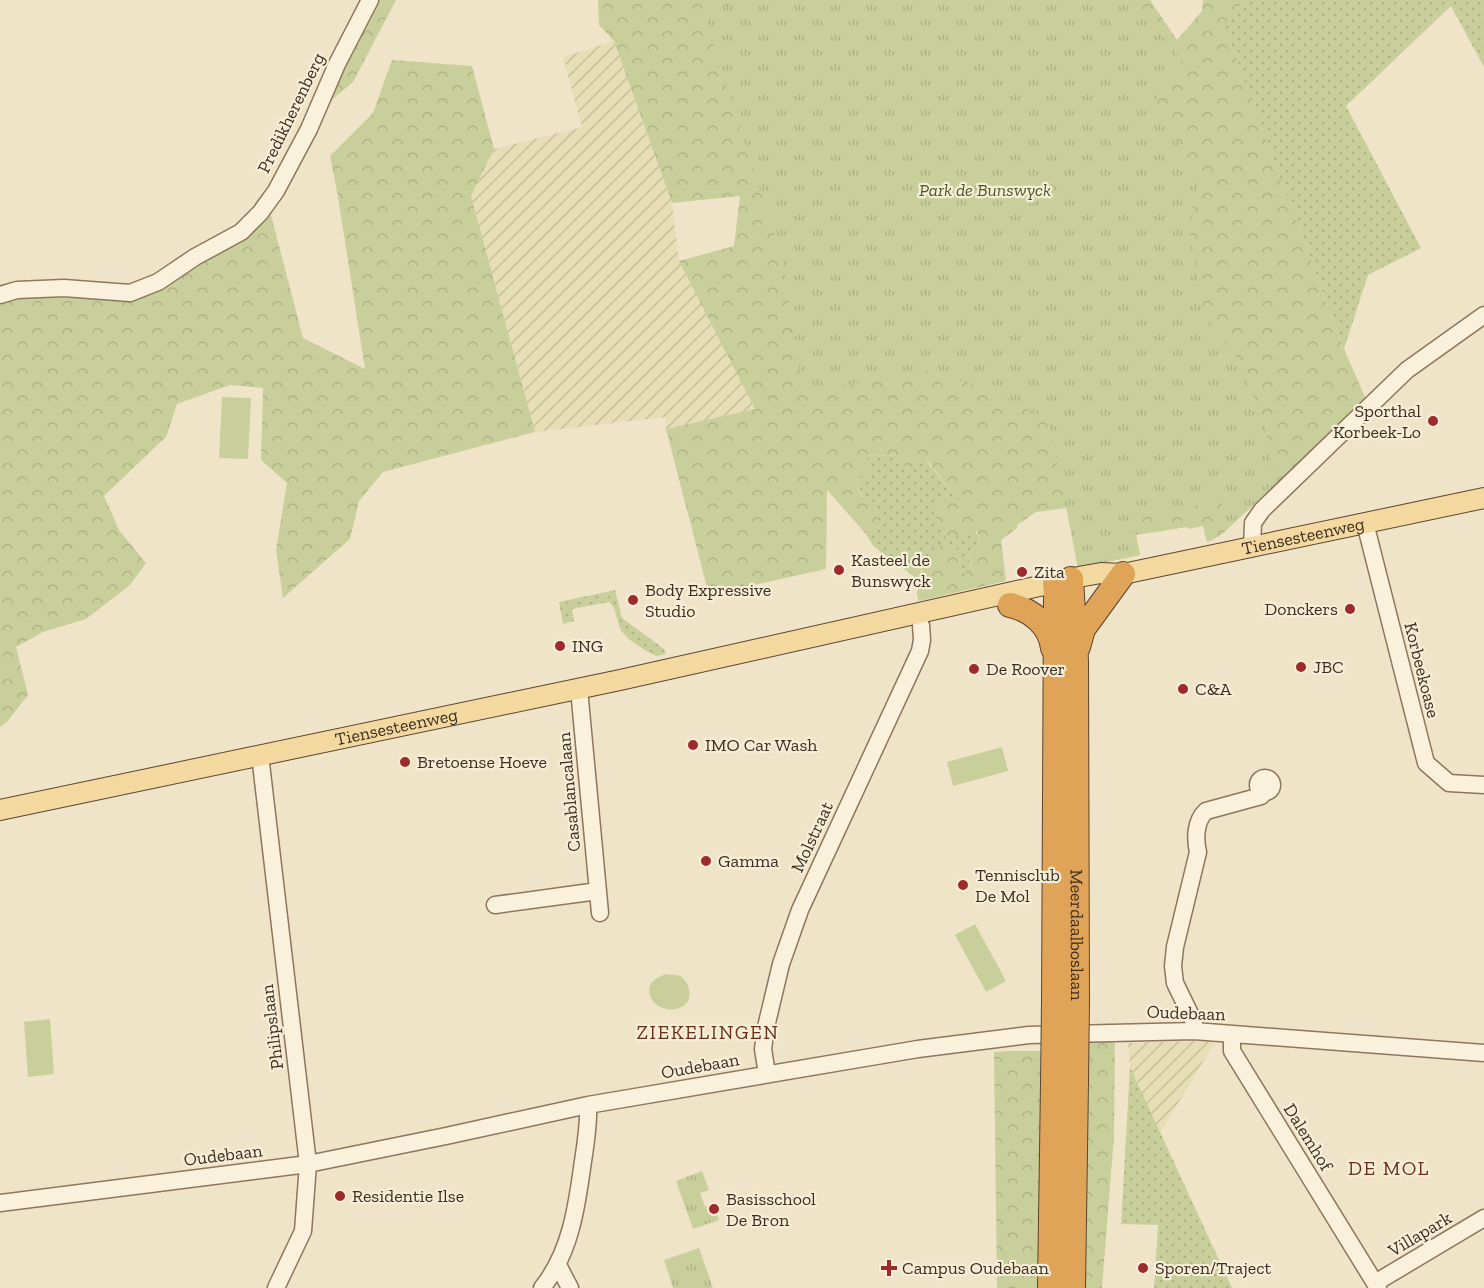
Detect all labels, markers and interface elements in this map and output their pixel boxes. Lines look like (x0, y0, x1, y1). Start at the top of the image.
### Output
street label: Predikherenberg (252, 49, 330, 177)
park label: Park de Bunswyck (919, 179, 1051, 201)
place label: Sporthal Korbeek-Lo (1333, 400, 1421, 443)
marker: Sporthal Korbeek-Lo (1426, 414, 1440, 428)
street label: Tiensesteenweg (1240, 512, 1367, 560)
place label: Kasteel de Bunswyck (851, 549, 931, 592)
place label: Zita (1034, 561, 1065, 583)
marker: Kasteel de Bunswyck (832, 563, 846, 577)
marker: Zita (1015, 565, 1029, 579)
place label: Body Expressive Studio (645, 579, 771, 622)
marker: Body Expressive Studio (626, 593, 640, 607)
place label: Donckers (1264, 598, 1338, 620)
marker: Donckers (1343, 602, 1357, 616)
street label: Korbeekoase (1399, 620, 1445, 720)
place label: ING (572, 635, 603, 657)
marker: ING (553, 639, 567, 653)
place label: JBC (1313, 656, 1344, 678)
place label: De Roover (986, 658, 1065, 680)
marker: JBC (1294, 660, 1308, 674)
marker: De Roover (967, 662, 981, 676)
place label: C&A (1195, 678, 1232, 700)
marker: C&A (1176, 682, 1190, 696)
street label: Tiensesteenweg (333, 703, 460, 750)
street label: Casablancalaan (553, 731, 585, 853)
place label: IMO Car Wash (705, 734, 817, 756)
marker: IMO Car Wash (686, 738, 700, 752)
place label: Bretoense Hoeve (417, 751, 547, 773)
marker: Bretoense Hoeve (398, 755, 412, 769)
street label: Molstraat (786, 798, 838, 876)
place label: Gamma (718, 850, 779, 872)
marker: Gamma (699, 854, 713, 868)
place label: Tennisclub De Mol (975, 864, 1060, 907)
street label: Meerdaalboslaan (1066, 869, 1088, 1001)
marker: Tennisclub De Mol (956, 878, 970, 892)
street label: Philipslaan (256, 983, 288, 1071)
street label: Oudebaan (1146, 1001, 1226, 1025)
district label: ZIEKELINGEN (636, 1020, 780, 1044)
street label: Oudebaan (659, 1048, 741, 1084)
street label: Dalemhof (1279, 1099, 1338, 1176)
street label: Oudebaan (183, 1139, 264, 1171)
district label: DE MOL (1348, 1156, 1430, 1180)
place label: Residentie Ilse (352, 1185, 464, 1207)
place label: Basisschool De Bron (726, 1188, 816, 1231)
marker: Residentie Ilse (333, 1189, 347, 1203)
marker: Basisschool De Bron (707, 1202, 721, 1216)
street label: Villapark (1383, 1206, 1456, 1262)
place label: Campus Oudebaan (902, 1257, 1049, 1279)
place label: Sporen/Traject (1155, 1257, 1272, 1279)
marker: Campus Oudebaan (880, 1259, 898, 1277)
marker: Sporen/Traject (1136, 1261, 1150, 1275)

